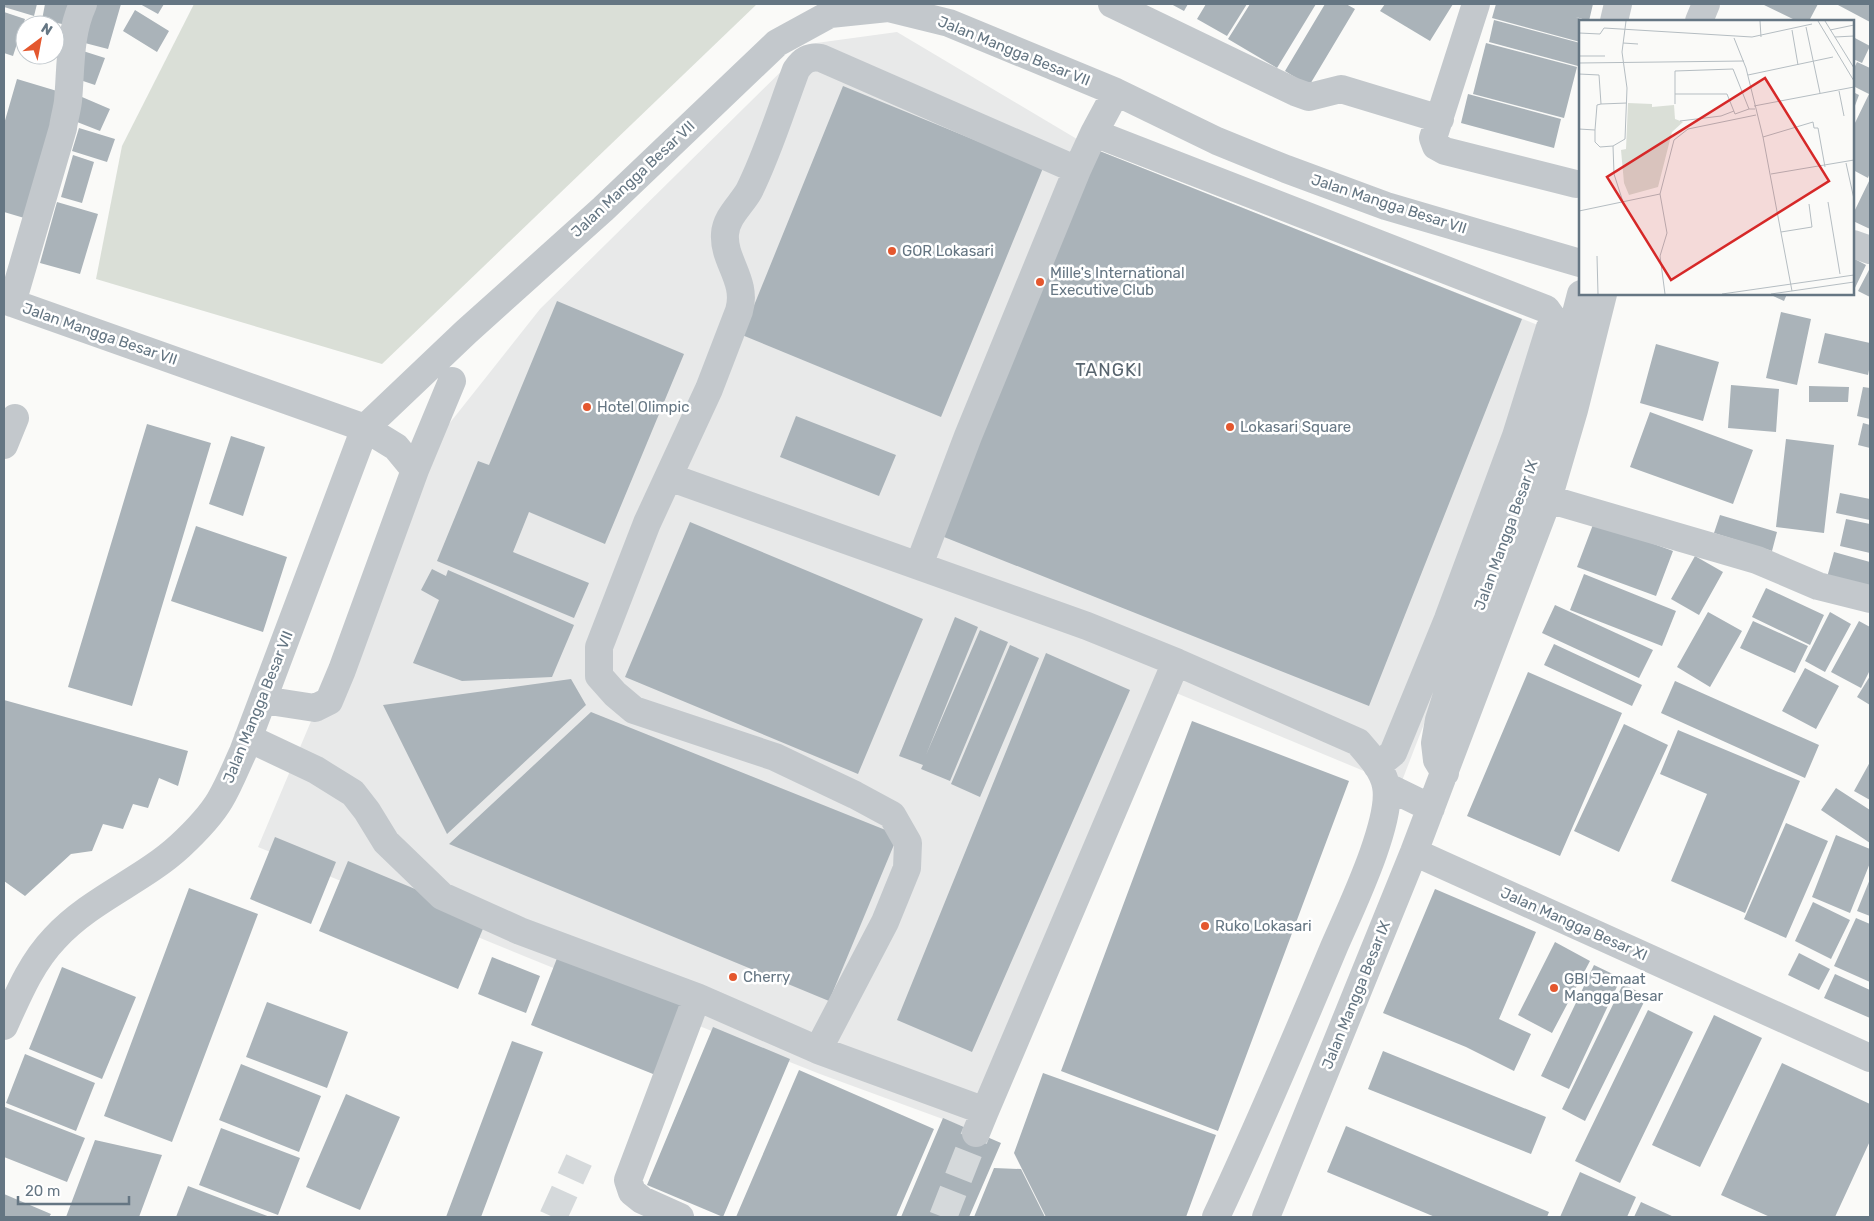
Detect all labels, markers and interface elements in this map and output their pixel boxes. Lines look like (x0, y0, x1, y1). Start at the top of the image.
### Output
street label: Jalan Mangga Besar VII (935, 12, 1093, 90)
north arrow (15, 15, 65, 65)
text: N (38, 20, 55, 39)
inset map (1579, 20, 1854, 295)
street label: Jalan Mangga Besar VII (567, 117, 699, 241)
street label: Jalan Mangga Besar VII (1309, 170, 1469, 238)
place label: GOR Lokasari (902, 242, 994, 260)
marker: GOR Lokasari (886, 245, 898, 257)
place label: Mille's International Executive Club (1050, 264, 1185, 299)
marker: Mille's International Executive Club (1034, 276, 1046, 288)
street label: Jalan Mangga Besar VII (20, 299, 180, 369)
district label: TANGKI (1075, 359, 1143, 381)
place label: Hotel Olimpic (597, 398, 689, 416)
marker: Hotel Olimpic (581, 401, 593, 413)
place label: Lokasari Square (1240, 418, 1351, 436)
marker: Lokasari Square (1224, 421, 1236, 433)
street label: Jalan Mangga Besar IX (1470, 457, 1542, 613)
street label: Jalan Mangga Besar VII (219, 628, 297, 786)
street label: Jalan Mangga Besar XI (1498, 884, 1650, 964)
place label: Ruko Lokasari (1215, 917, 1312, 935)
street label: Jalan Mangga Besar IX (1318, 918, 1394, 1072)
marker: Ruko Lokasari (1199, 920, 1211, 932)
place label: Cherry (743, 968, 790, 986)
place label: GBI Jemaat Mangga Besar (1564, 970, 1663, 1005)
marker: Cherry (727, 971, 739, 983)
marker: GBI Jemaat Mangga Besar (1548, 982, 1560, 994)
scale bar (18, 1174, 129, 1206)
text: 20 m (25, 1182, 60, 1200)

